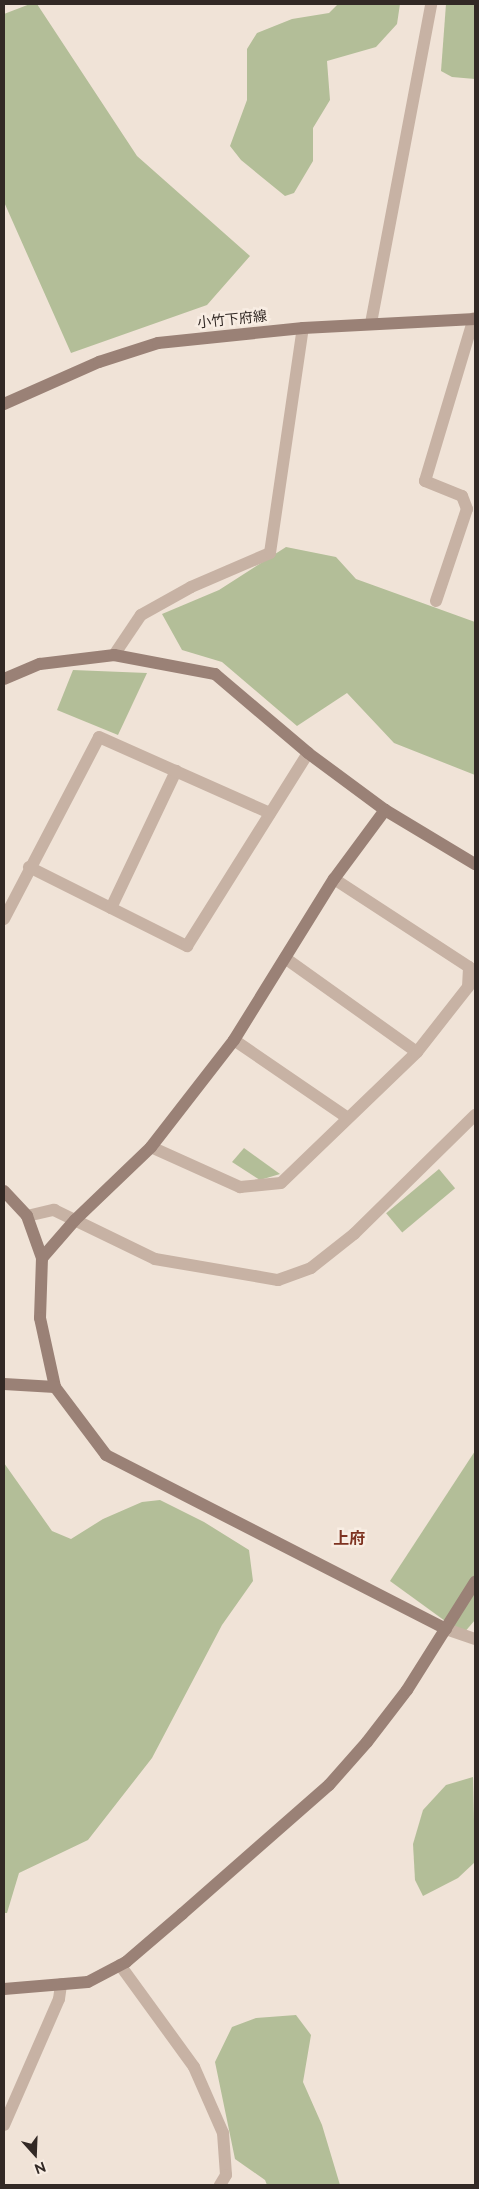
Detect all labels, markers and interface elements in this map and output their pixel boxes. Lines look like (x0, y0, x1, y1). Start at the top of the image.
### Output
street label: 小竹下府線 (196, 307, 268, 331)
district label: 上府 (333, 1529, 365, 1549)
north arrow (10, 2129, 60, 2179)
text: N (32, 2159, 48, 2177)

